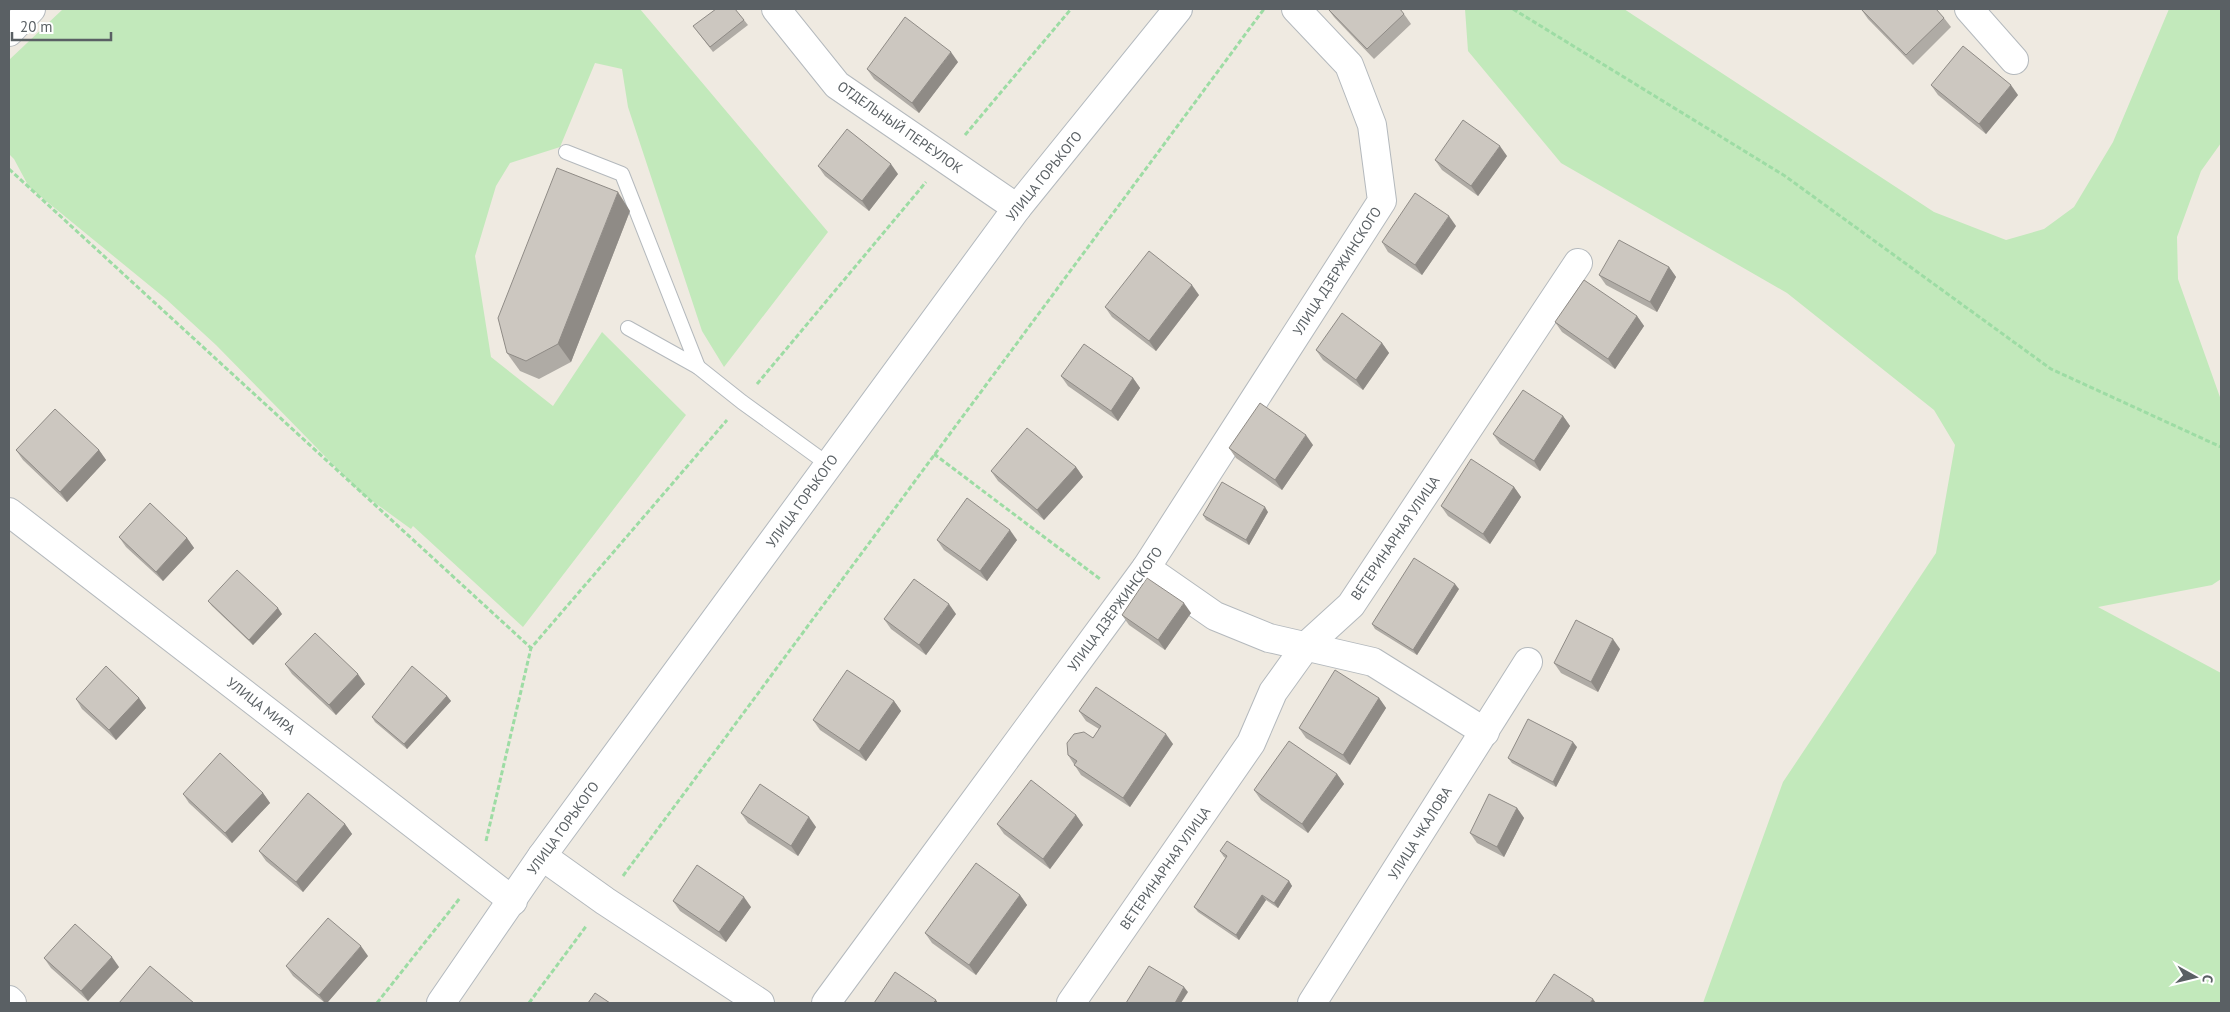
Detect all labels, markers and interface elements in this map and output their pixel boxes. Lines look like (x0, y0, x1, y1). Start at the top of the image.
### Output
scale bar (12, 10, 111, 42)
text: 20 m (20, 17, 53, 36)
street label: ОТДЕЛЬНЫЙ ПЕРЕУЛОК (834, 77, 967, 177)
street label: УЛИЦА ГОРЬКОГО (1002, 127, 1086, 225)
street label: УЛИЦА ДЗЕРЖИНСКОГО (1289, 203, 1385, 339)
street label: УЛИЦА ГОРЬКОГО (762, 451, 842, 551)
street label: ВЕТЕРИНАРНАЯ УЛИЦА (1347, 472, 1444, 604)
street label: УЛИЦА ДЗЕРЖИНСКОГО (1064, 543, 1166, 675)
street label: УЛИЦА МИРА (223, 674, 300, 739)
street label: УЛИЦА ГОРЬКОГО (523, 778, 603, 878)
street label: УЛИЦА ЧКАЛОВА (1384, 782, 1456, 883)
street label: ВЕТЕРИНАРНАЯ УЛИЦА (1116, 802, 1215, 933)
north arrow (2170, 952, 2220, 1002)
text: С (2198, 974, 2217, 984)

